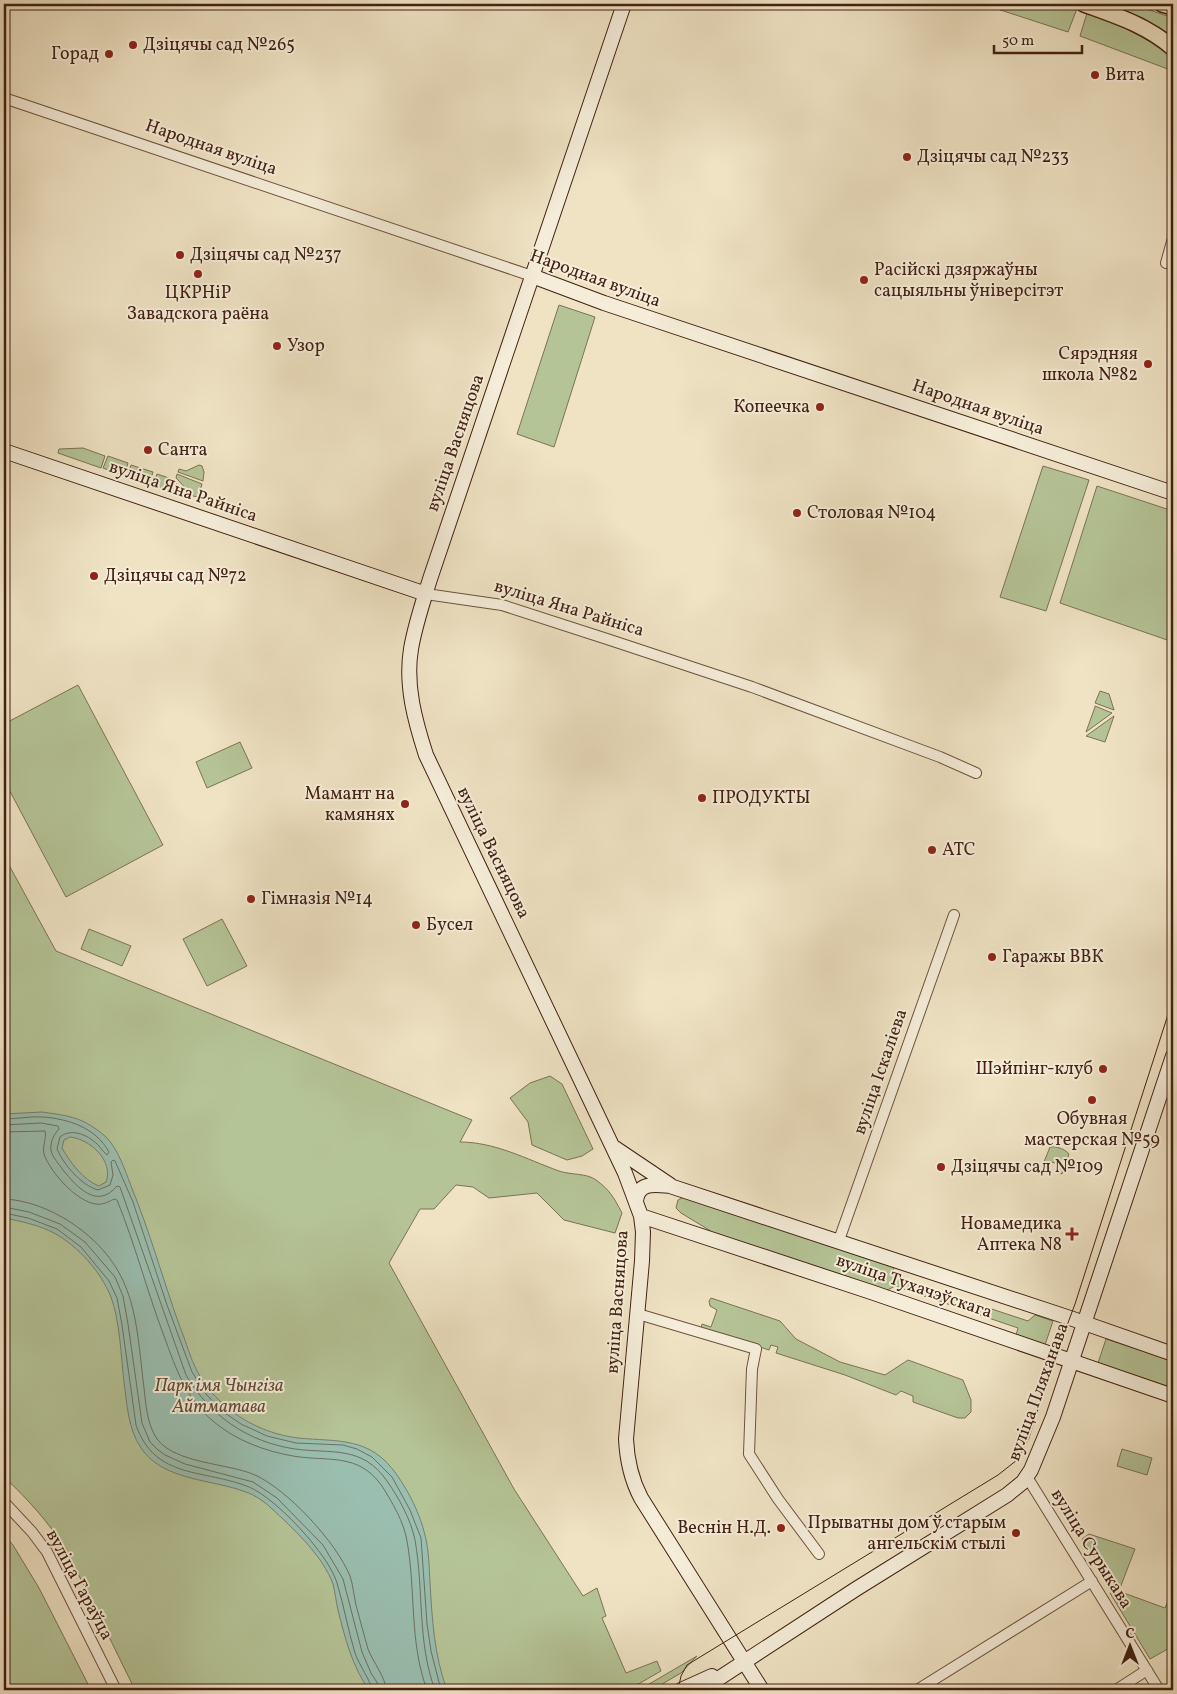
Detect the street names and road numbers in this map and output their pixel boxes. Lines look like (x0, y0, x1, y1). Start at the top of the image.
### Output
street label: Народная вуліца (142, 114, 280, 182)
street label: Народная вуліца (526, 244, 664, 314)
street label: вуліца Васняцова (421, 371, 491, 515)
street label: Народная вуліца (909, 374, 1047, 442)
street label: вуліца Яна Райніса (105, 455, 261, 529)
street label: вуліца Яна Райніса (491, 574, 647, 644)
street label: вуліца Васняцова (450, 783, 536, 923)
street label: вуліца Іскаліева (848, 1006, 914, 1138)
street label: вуліца Васняцова (601, 1229, 635, 1375)
street label: вуліца Тухачэўскага (833, 1249, 995, 1325)
street label: вуліца Пляханава (1002, 1319, 1076, 1465)
street label: вуліца Сурыкава (1044, 1484, 1138, 1614)
street label: вуліца Гараўца (39, 1525, 119, 1645)

